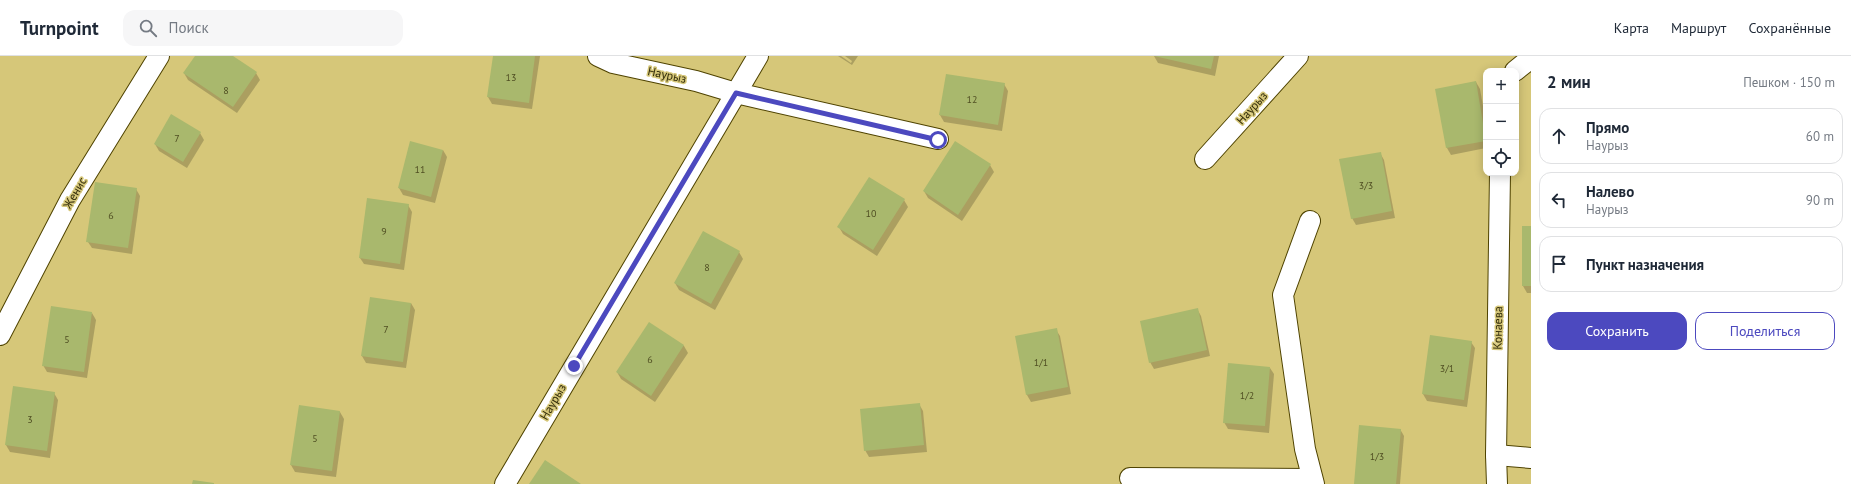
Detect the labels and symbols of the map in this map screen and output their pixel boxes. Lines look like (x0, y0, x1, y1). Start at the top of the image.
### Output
street label: Наурыз (646, 63, 688, 86)
house number: 13 (506, 71, 516, 84)
house number: 8 (223, 84, 229, 97)
street label: Наурыз (1233, 88, 1270, 127)
house number: 12 (967, 93, 977, 106)
route start (929, 131, 947, 149)
house number: 7 (174, 132, 180, 145)
house number: 11 (415, 163, 425, 176)
street label: Женис (59, 174, 90, 212)
house number: 3/3 (1359, 179, 1373, 192)
house number: 10 (866, 207, 877, 220)
house number: 6 (108, 209, 114, 222)
house number: 9 (381, 225, 387, 238)
house number: 8 (704, 261, 710, 274)
street label: Конаева (1490, 306, 1505, 350)
house number: 7 (383, 323, 389, 336)
house number: 5 (64, 333, 70, 346)
house number: 6 (647, 353, 653, 366)
house number: 1/1 (1034, 356, 1048, 369)
route end (565, 357, 583, 375)
house number: 3/1 (1440, 362, 1454, 375)
street label: Наурыз (536, 381, 569, 423)
house number: 1/2 (1240, 389, 1254, 402)
house number: 3 (27, 413, 33, 426)
house number: 5 (312, 432, 318, 445)
house number: 1/3 (1370, 450, 1384, 463)

